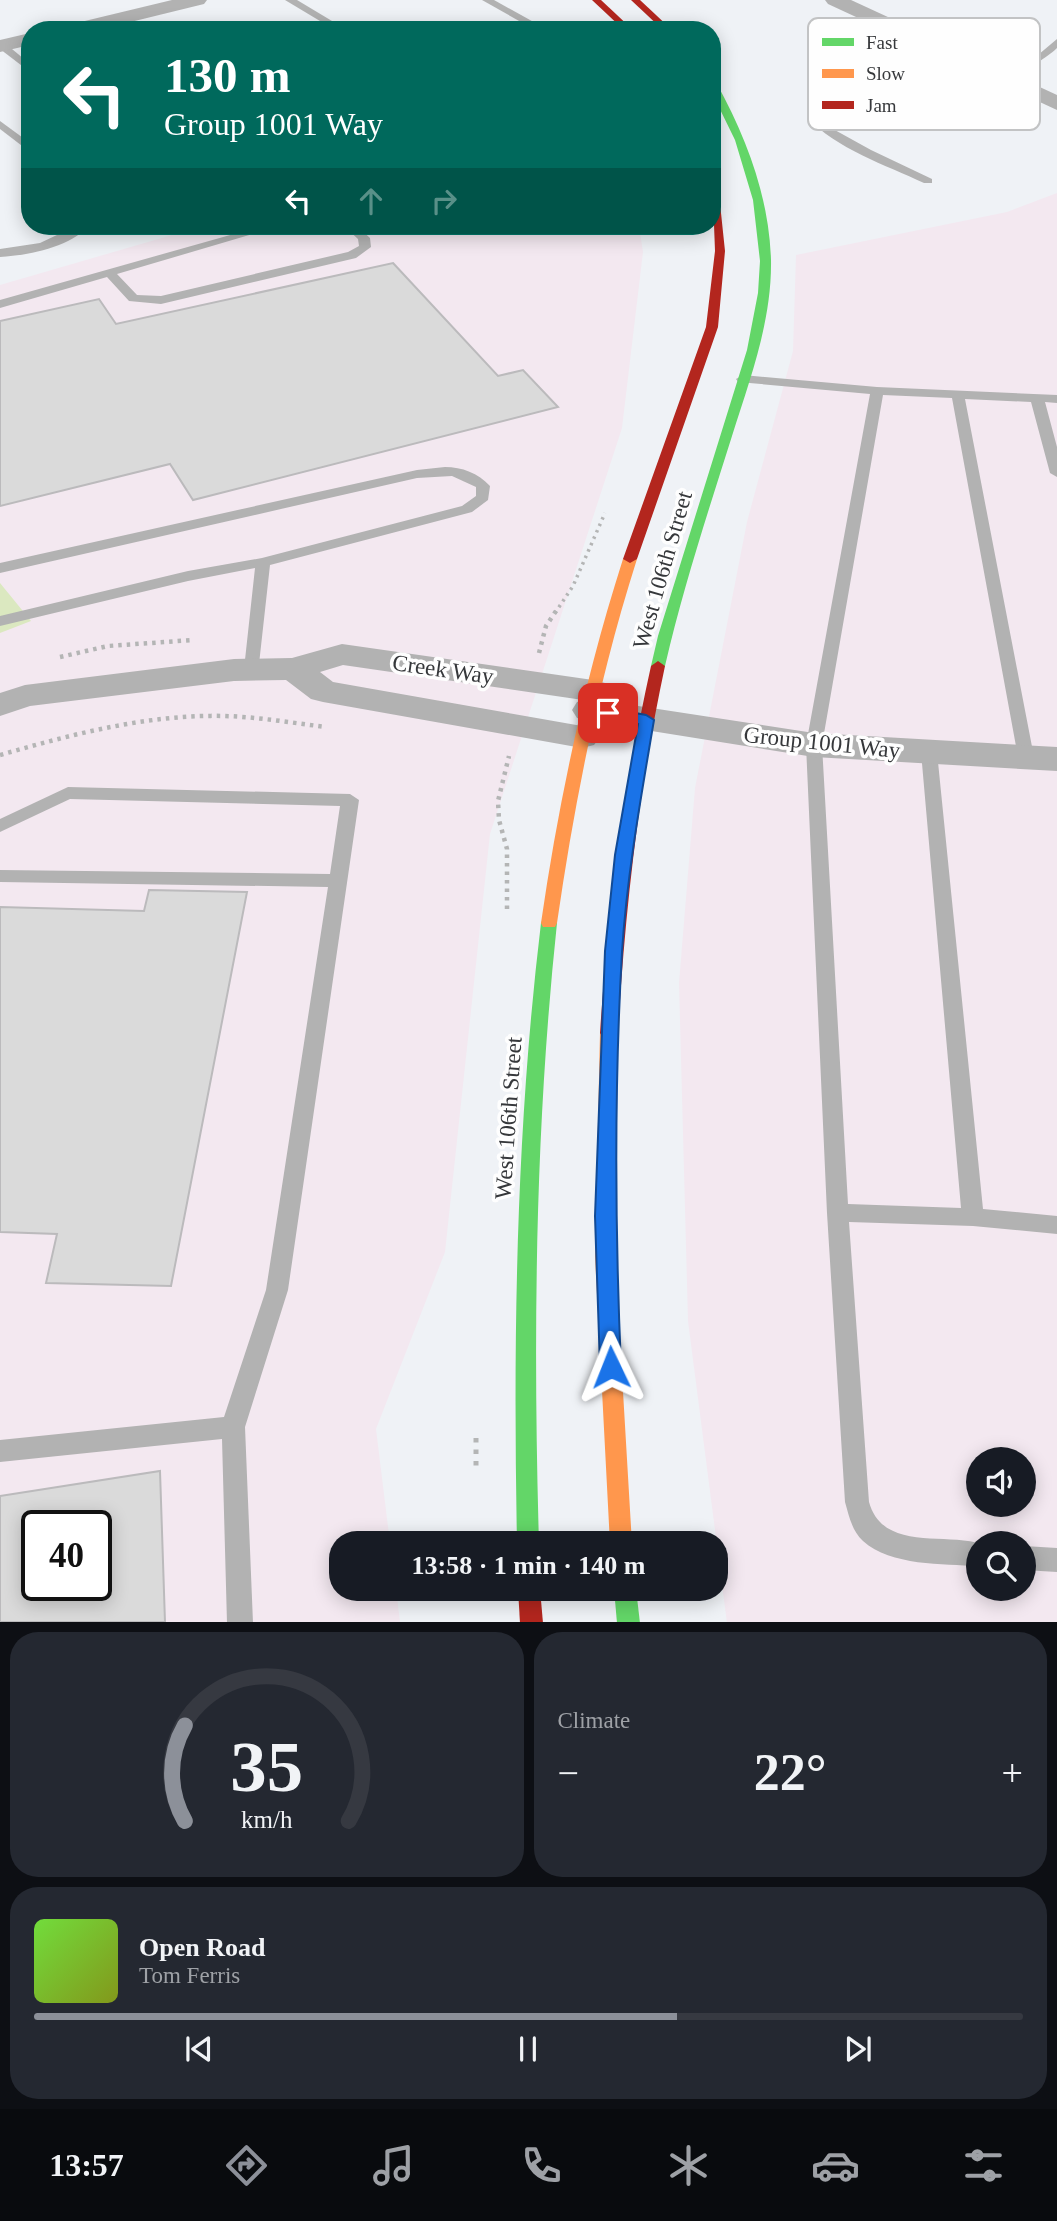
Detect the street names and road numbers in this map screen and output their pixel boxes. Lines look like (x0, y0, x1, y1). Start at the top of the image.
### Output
street label: West 106th Street (628, 488, 697, 652)
street label: Creek Way (391, 650, 496, 689)
street label: Group 1001 Way (742, 722, 902, 763)
street label: West 106th Street (490, 1035, 527, 1200)

